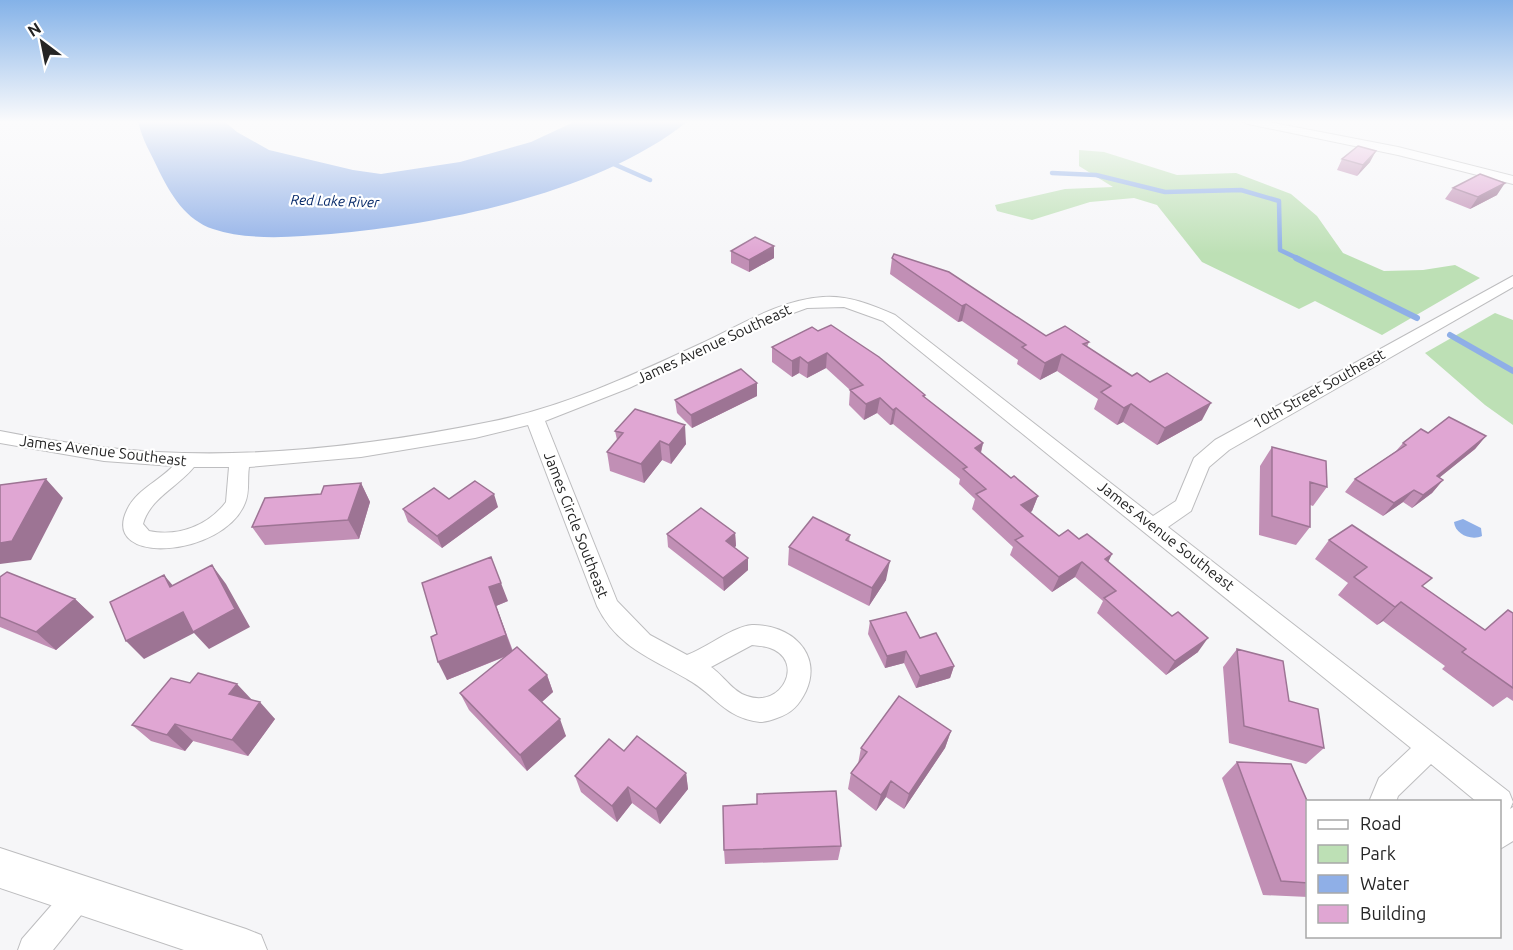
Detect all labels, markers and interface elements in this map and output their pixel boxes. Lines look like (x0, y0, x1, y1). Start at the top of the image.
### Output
north arrow (12, 12, 72, 72)
text: N (24, 18, 44, 40)
water label: Red Lake River (290, 191, 380, 211)
street label: James Avenue Southeast (634, 300, 794, 387)
street label: 10th Street Southeast (1250, 345, 1388, 432)
street label: James Avenue Southeast (19, 432, 188, 469)
street label: James Circle Southeast (541, 449, 612, 601)
street label: James Avenue Southeast (1095, 477, 1238, 594)
legend (1306, 800, 1501, 938)
text: Road (1360, 813, 1402, 833)
text: Park (1360, 843, 1396, 863)
text: Water (1360, 873, 1410, 893)
text: Building (1360, 903, 1426, 923)

